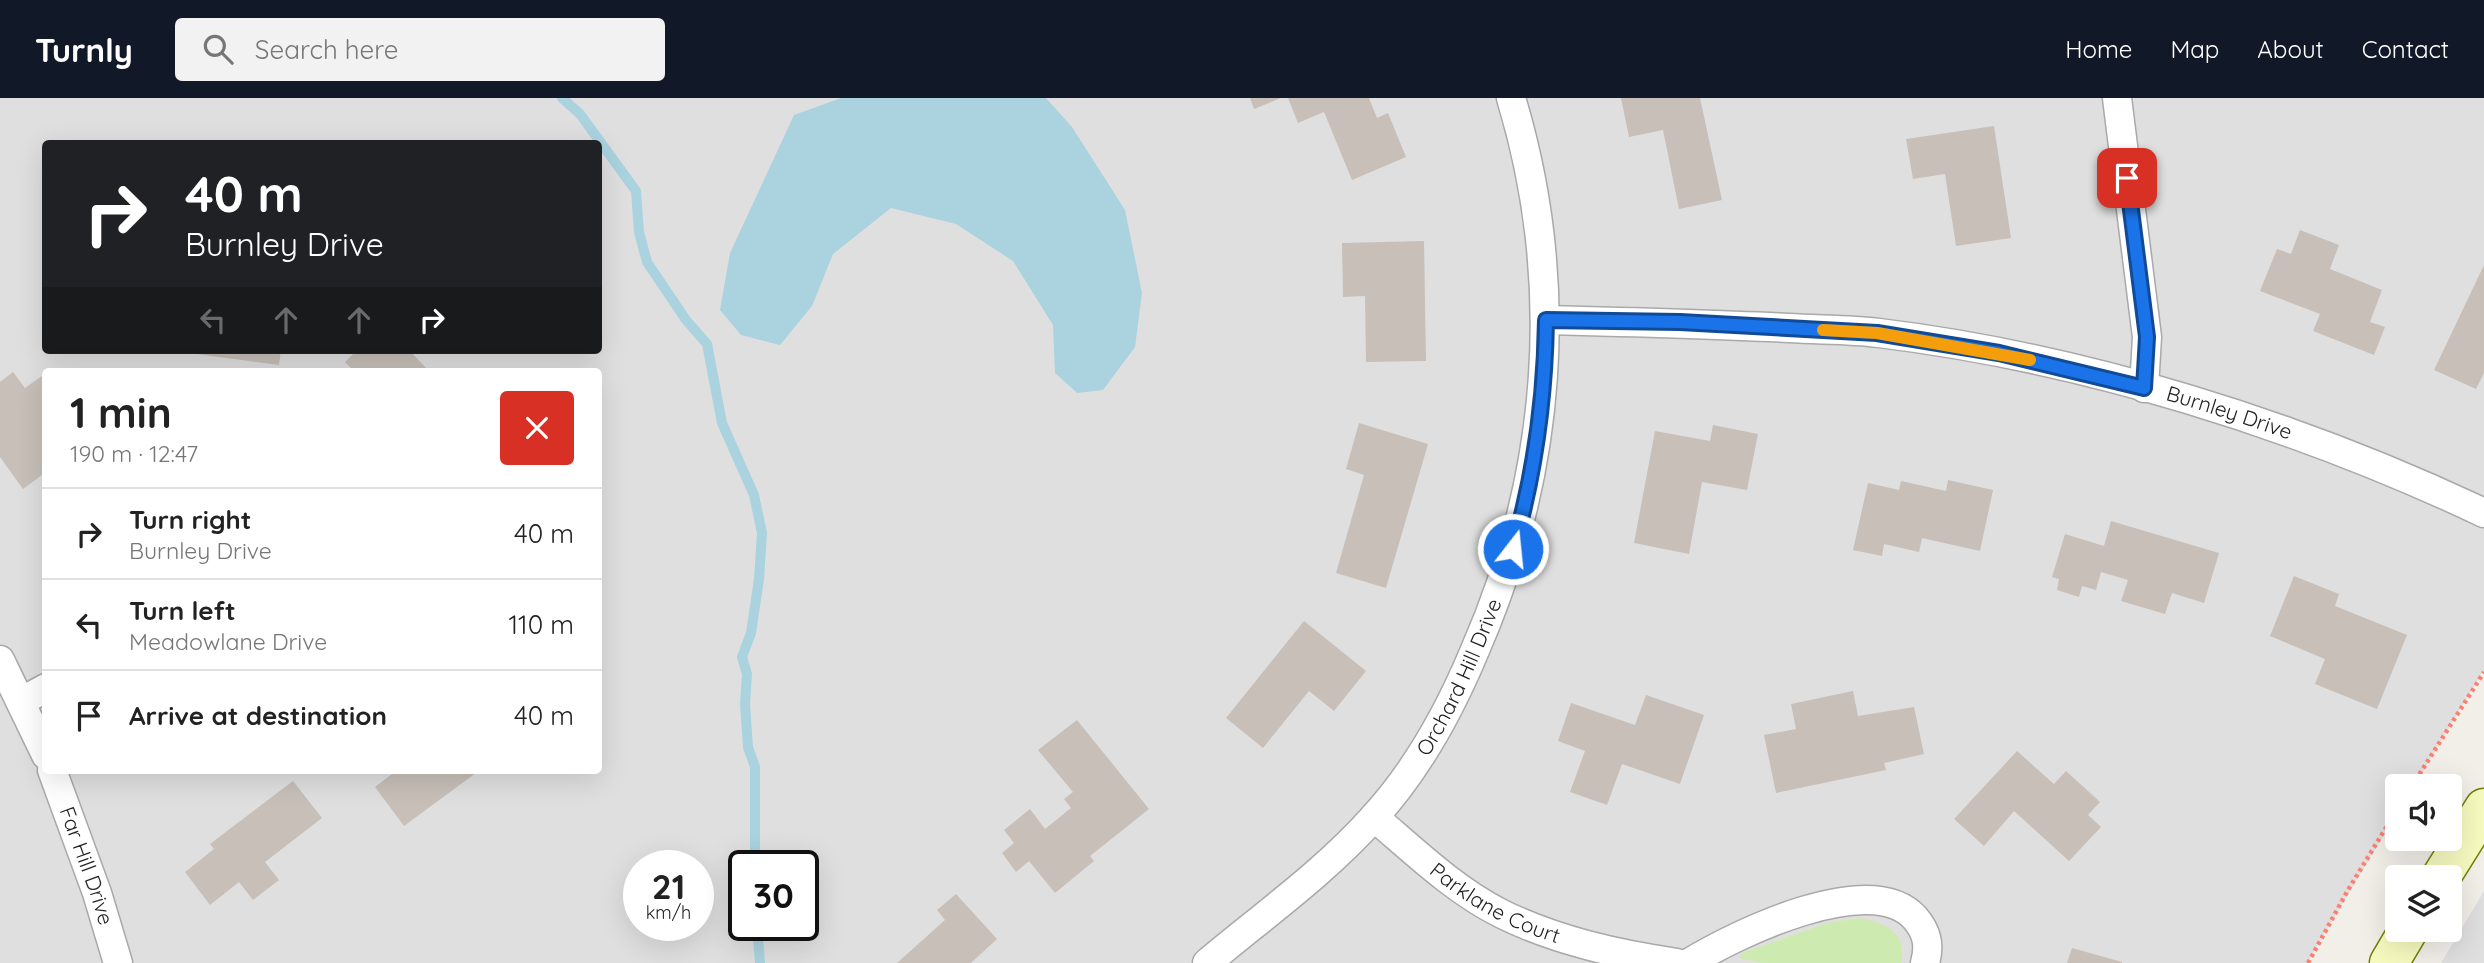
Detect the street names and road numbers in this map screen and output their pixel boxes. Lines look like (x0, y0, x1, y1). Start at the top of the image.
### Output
street label: Burnley Drive (2164, 380, 2296, 444)
street label: Orchard Hill Drive (1410, 595, 1506, 760)
street label: Far Hill Drive (55, 803, 120, 928)
street label: Parklane Court (1425, 856, 1564, 948)

